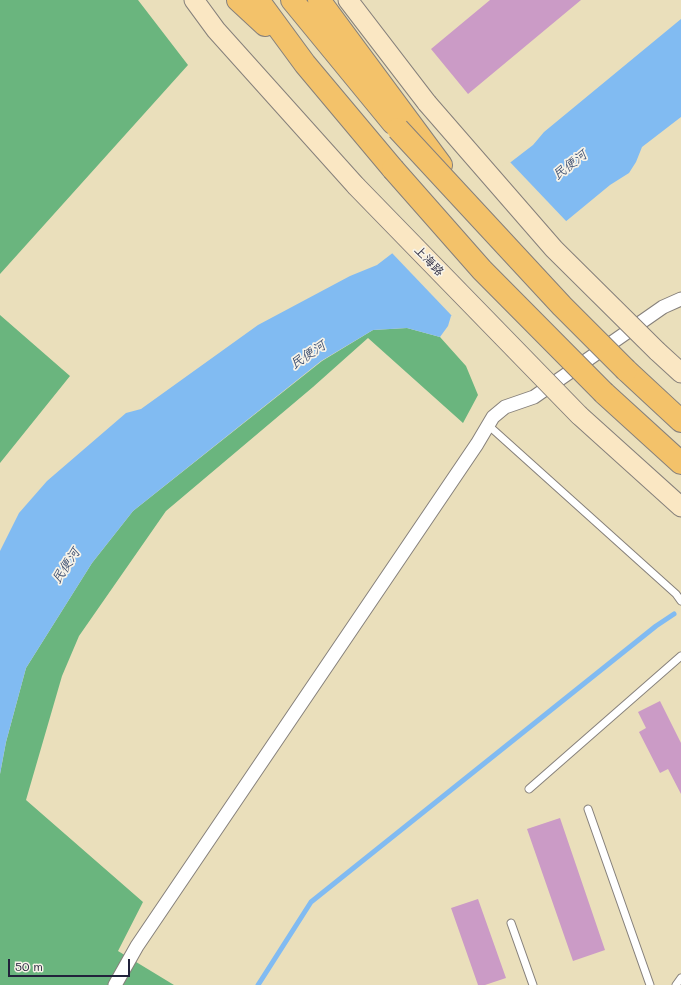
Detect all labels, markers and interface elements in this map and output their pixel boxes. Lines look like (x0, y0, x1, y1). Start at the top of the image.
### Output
water label: 民便河 (550, 147, 590, 183)
street label: 上海路 (411, 243, 447, 279)
water label: 民便河 (287, 338, 329, 372)
water label: 民便河 (49, 545, 83, 587)
scale bar (10, 951, 132, 977)
text: 50 m (15, 958, 43, 974)

